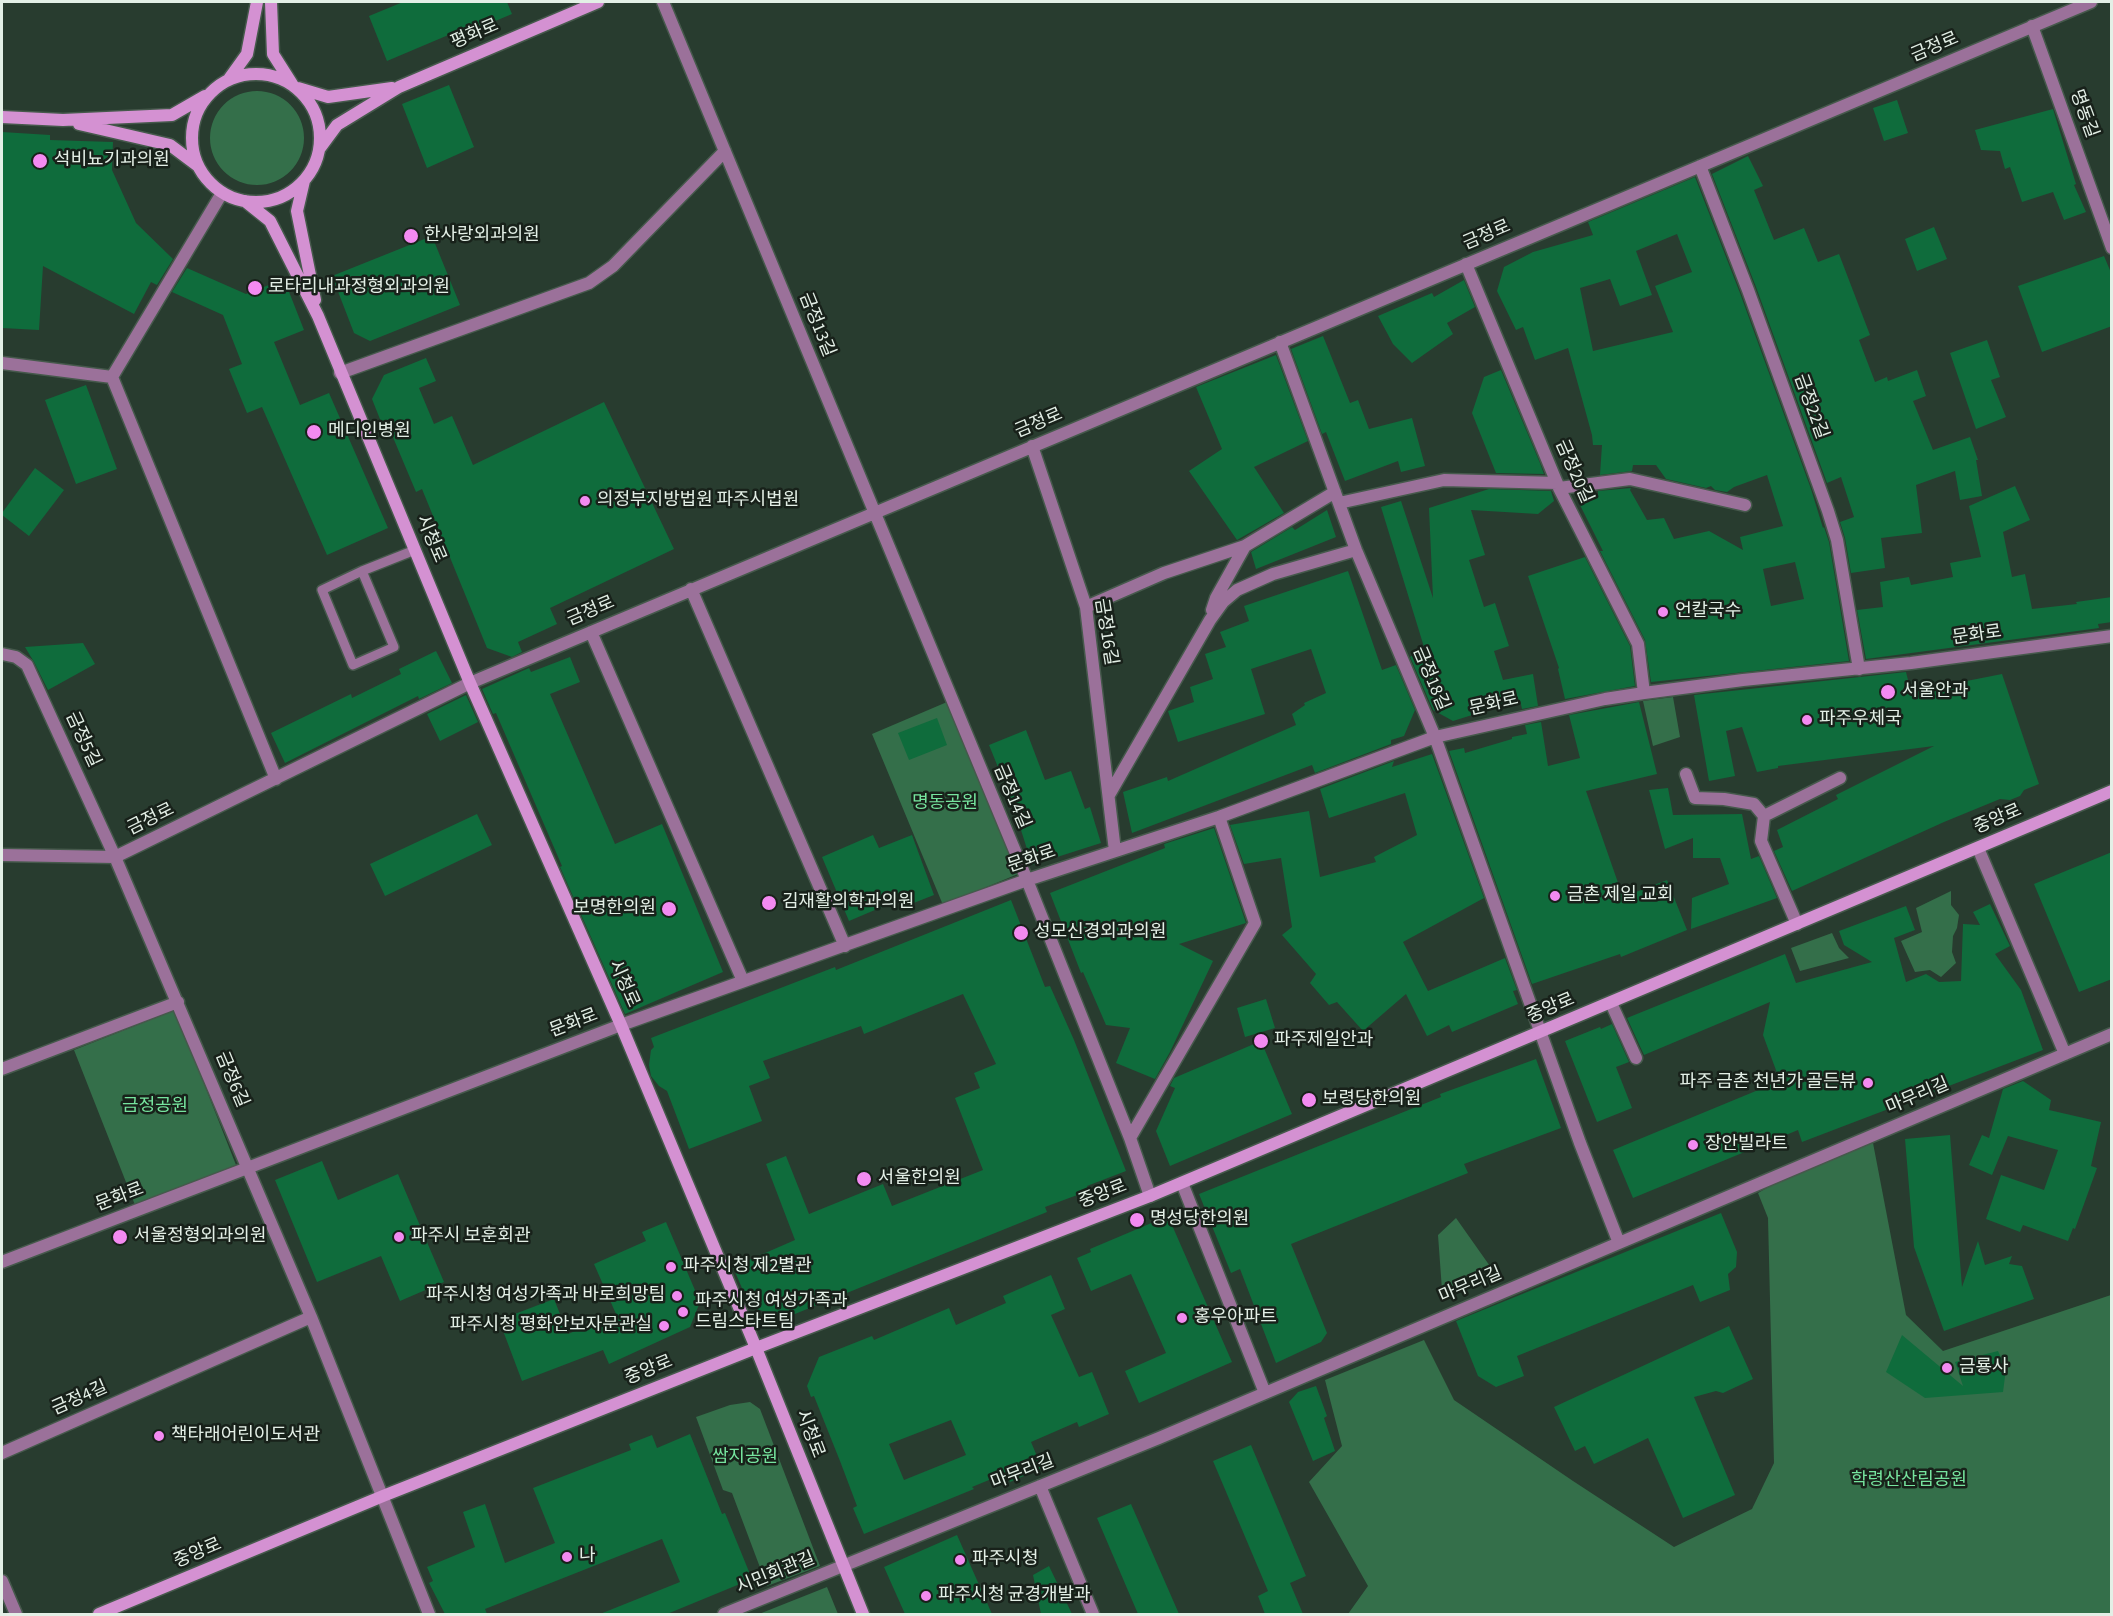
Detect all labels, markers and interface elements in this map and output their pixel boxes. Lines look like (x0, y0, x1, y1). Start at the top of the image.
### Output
street label: 평화로 (448, 15, 502, 55)
street label: 금정로 (1908, 28, 1962, 68)
street label: 명동길 (2064, 87, 2102, 141)
place label: 석비뇨기과의원 (54, 150, 170, 172)
marker: 석비뇨기과의원 (31, 152, 49, 170)
street label: 금정로 (1460, 216, 1514, 256)
place label: 한사랑외과의원 (424, 225, 540, 247)
marker: 한사랑외과의원 (402, 227, 420, 245)
place label: 로타리내과정형외과의원 (268, 277, 450, 299)
marker: 로타리내과정형외과의원 (246, 279, 264, 297)
street label: 금정13길 (793, 290, 839, 360)
street label: 금정22길 (1788, 372, 1832, 442)
street label: 금정로 (1012, 404, 1066, 444)
place label: 메디인병원 (328, 421, 411, 443)
marker: 메디인병원 (305, 423, 323, 441)
street label: 금정20길 (1549, 437, 1597, 507)
place label: 의정부지방법원 파주시법원 (597, 490, 799, 512)
marker: 의정부지방법원 파주시법원 (578, 494, 592, 508)
street label: 시청로 (410, 512, 450, 566)
street label: 금정로 (564, 592, 618, 632)
street label: 금정16길 (1089, 597, 1121, 667)
place label: 언칼국수 (1675, 601, 1741, 623)
marker: 언칼국수 (1656, 605, 1670, 619)
street label: 문화로 (1951, 622, 2003, 650)
street label: 금정18길 (1407, 644, 1453, 714)
place label: 서울안과 (1902, 681, 1968, 703)
marker: 서울안과 (1879, 683, 1897, 701)
street label: 문화로 (1467, 689, 1521, 721)
street label: 금정5길 (60, 709, 104, 771)
place label: 파주우체국 (1819, 709, 1902, 731)
marker: 파주우체국 (1800, 713, 1814, 727)
street label: 금정14길 (988, 762, 1034, 832)
park label: 명동공원 (912, 793, 978, 815)
street label: 금정로 (124, 799, 178, 841)
street label: 중앙로 (1971, 800, 2025, 840)
street label: 문화로 (1005, 842, 1059, 878)
place label: 금촌 제일 교회 (1567, 885, 1674, 907)
marker: 금촌 제일 교회 (1548, 889, 1562, 903)
place label: 김재활의학과의원 (782, 892, 914, 914)
marker: 김재활의학과의원 (760, 894, 778, 912)
place label: 보명한의원 (573, 898, 656, 920)
marker: 보명한의원 (660, 900, 678, 918)
place label: 성모신경외과의원 (1034, 922, 1166, 944)
marker: 성모신경외과의원 (1012, 924, 1030, 942)
street label: 시청로 (603, 957, 643, 1011)
street label: 중앙로 (1524, 989, 1578, 1029)
street label: 문화로 (547, 1005, 601, 1043)
place label: 파주제일안과 (1274, 1030, 1373, 1052)
marker: 파주제일안과 (1252, 1032, 1270, 1050)
street label: 금정6길 (210, 1049, 252, 1111)
place label: 파주 금촌 천년가 골든뷰 (1680, 1072, 1856, 1094)
street label: 마무리길 (1883, 1074, 1953, 1120)
marker: 파주 금촌 천년가 골든뷰 (1861, 1076, 1875, 1090)
place label: 보령당한의원 (1322, 1089, 1421, 1111)
marker: 보령당한의원 (1300, 1091, 1318, 1109)
park label: 금정공원 (122, 1096, 188, 1118)
place label: 장안빌라트 (1705, 1134, 1788, 1156)
marker: 장안빌라트 (1686, 1138, 1700, 1152)
place label: 서울한의원 (878, 1168, 961, 1190)
marker: 서울한의원 (855, 1170, 873, 1188)
street label: 중앙로 (1076, 1176, 1130, 1214)
street label: 문화로 (93, 1179, 147, 1217)
place label: 명성당한의원 (1150, 1209, 1249, 1231)
marker: 명성당한의원 (1128, 1211, 1146, 1229)
place label: 서울정형외과의원 (134, 1226, 266, 1248)
place label: 파주시 보훈회관 (411, 1226, 531, 1248)
marker: 서울정형외과의원 (111, 1228, 129, 1246)
marker: 파주시 보훈회관 (392, 1230, 406, 1244)
place label: 파주시청 제2별관 (683, 1256, 811, 1278)
marker: 파주시청 제2별관 (664, 1260, 678, 1274)
street label: 마무리길 (1436, 1263, 1506, 1309)
place label: 파주시청 여성가족과 바로희망팀 (426, 1285, 665, 1307)
marker: 파주시청 여성가족과 바로희망팀 (670, 1289, 684, 1303)
place label: 파주시청 여성가족과 드림스타트팀 (695, 1291, 848, 1334)
marker: 파주시청 여성가족과 드림스타트팀 (676, 1305, 690, 1319)
place label: 홍우아파트 (1194, 1307, 1277, 1329)
marker: 홍우아파트 (1175, 1311, 1189, 1325)
place label: 파주시청 평화안보자문관실 (450, 1315, 652, 1337)
marker: 파주시청 평화안보자문관실 (657, 1319, 671, 1333)
street label: 중앙로 (622, 1352, 676, 1390)
place label: 금룡사 (1959, 1357, 2009, 1379)
marker: 금룡사 (1940, 1361, 1954, 1375)
street label: 금정4길 (49, 1377, 111, 1421)
street label: 시청로 (790, 1407, 828, 1461)
place label: 책타래어린이도서관 (171, 1425, 320, 1447)
marker: 책타래어린이도서관 (152, 1429, 166, 1443)
park label: 쌈지공원 (712, 1447, 778, 1469)
street label: 마무리길 (988, 1451, 1058, 1495)
park label: 학령산산림공원 (1851, 1470, 1967, 1492)
street label: 중앙로 (171, 1534, 225, 1574)
place label: 나 (579, 1546, 596, 1568)
street label: 시민회관길 (734, 1548, 818, 1600)
place label: 파주시청 (972, 1549, 1038, 1571)
marker: 나 (560, 1550, 574, 1564)
marker: 파주시청 (953, 1553, 967, 1567)
place label: 파주시청 균경개발과 (938, 1585, 1091, 1607)
marker: 파주시청 균경개발과 (919, 1589, 933, 1603)

